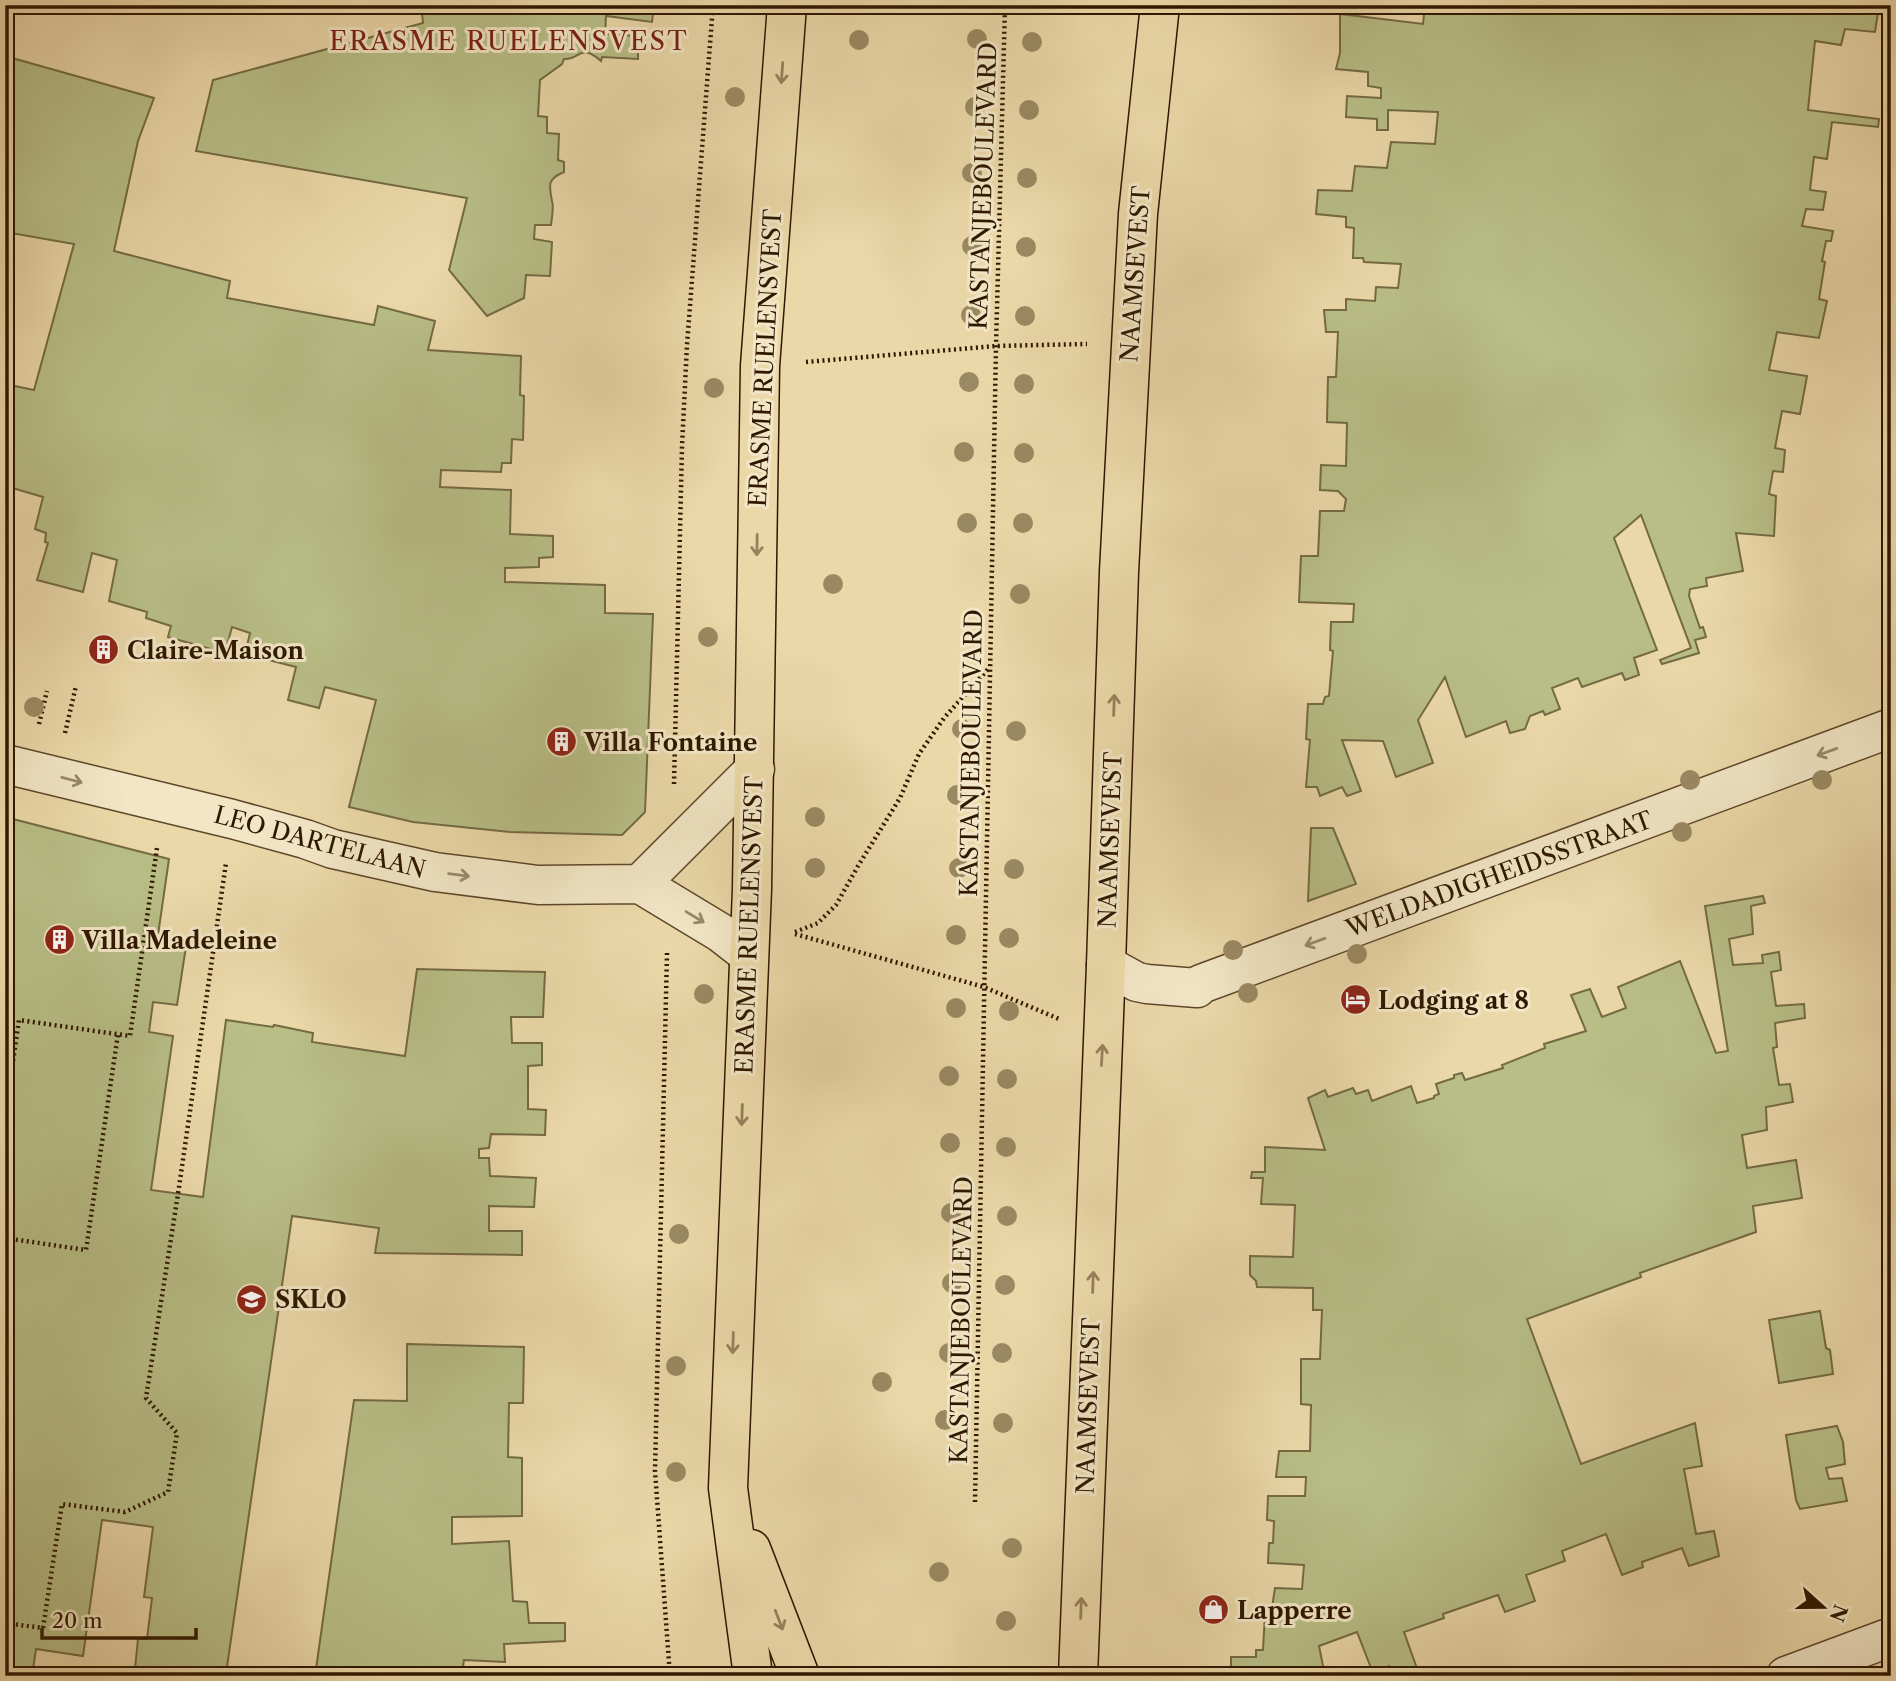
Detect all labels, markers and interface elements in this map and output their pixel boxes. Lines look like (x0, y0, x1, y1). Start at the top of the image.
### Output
district label: ERASME RUELENSVEST (329, 25, 689, 57)
street label: KASTANJEBOULEVARD (963, 42, 1003, 330)
one-way arrow (775, 62, 788, 85)
street label: NAAMSEVEST (1114, 185, 1156, 363)
street label: ERASME RUELENSVEST (743, 208, 787, 508)
one-way arrow (750, 533, 764, 556)
street label: KASTANJEBOULEVARD (954, 609, 988, 897)
building icon: Claire-Maison (87, 633, 121, 667)
place label: Claire-Maison (127, 636, 305, 665)
one-way arrow (1108, 694, 1121, 717)
building icon: Villa Fontaine (544, 725, 578, 759)
place label: Villa Fontaine (583, 728, 757, 757)
one-way arrow (1816, 747, 1838, 759)
street label: NAAMSEVEST (1092, 751, 1128, 929)
one-way arrow (60, 774, 82, 787)
street label: ERASME RUELENSVEST (729, 775, 769, 1075)
street label: LEO DARTELAAN (211, 800, 429, 884)
street label: WELDADIGHEIDSSTRAAT (1341, 805, 1656, 943)
one-way arrow (447, 869, 469, 882)
one-way arrow (685, 911, 705, 925)
building icon: Villa Madeleine (42, 923, 76, 957)
place label: Villa Madeleine (81, 926, 277, 955)
one-way arrow (1305, 937, 1326, 949)
hotel icon: Lodging at 8 (1338, 983, 1372, 1017)
place label: Lodging at 8 (1378, 986, 1529, 1015)
one-way arrow (1095, 1044, 1108, 1067)
one-way arrow (736, 1103, 749, 1126)
street label: KASTANJEBOULEVARD (944, 1176, 978, 1464)
one-way arrow (1086, 1271, 1099, 1294)
school or university icon: SKLO (235, 1282, 269, 1316)
place label: SKLO (275, 1285, 347, 1314)
street label: NAAMSEVEST (1070, 1317, 1106, 1495)
one-way arrow (727, 1331, 740, 1354)
north arrow (1787, 1572, 1857, 1642)
shop icon: Lapperre (1197, 1593, 1231, 1627)
one-way arrow (1074, 1596, 1087, 1619)
place label: Lapperre (1237, 1596, 1352, 1625)
scale bar (42, 1597, 196, 1641)
text: N (1825, 1601, 1852, 1625)
text: 20 m (52, 1608, 103, 1633)
one-way arrow (773, 1609, 786, 1631)

